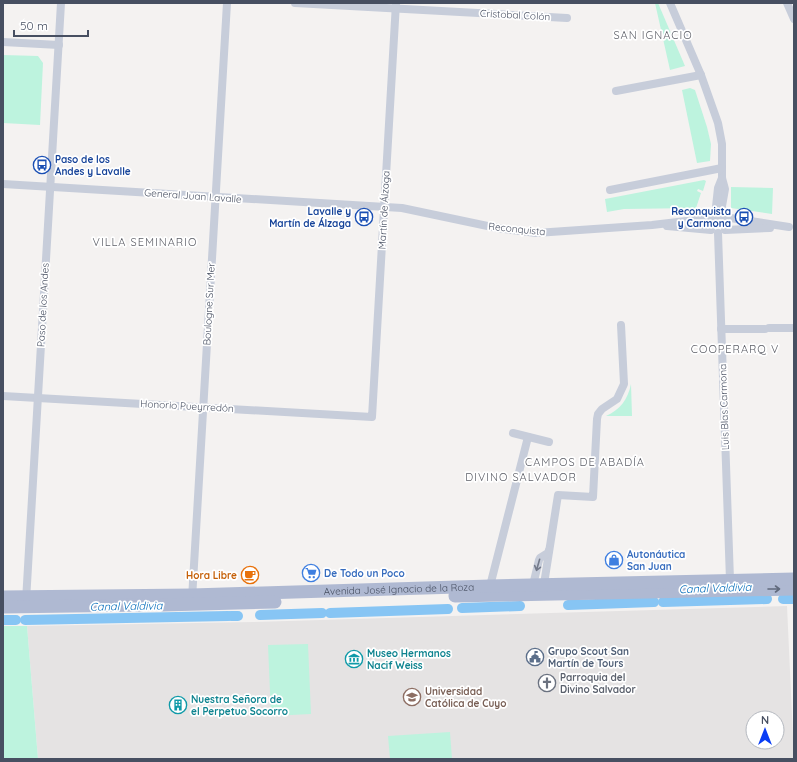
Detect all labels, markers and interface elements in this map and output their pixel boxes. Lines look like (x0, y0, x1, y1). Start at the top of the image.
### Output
street label: Cristobal Colón (479, 7, 551, 23)
scale bar (14, 12, 88, 38)
text: 50 m (20, 18, 48, 33)
district label: SAN IGNACIO (613, 28, 693, 42)
place label: Paso de los Andes y Lavalle (55, 153, 131, 178)
bus stop icon: Paso de los Andes y Lavalle (32, 155, 52, 175)
street label: Martín de Álzaga (375, 170, 393, 250)
street label: General Juan Lavalle (144, 186, 242, 206)
place label: Lavalle y Martín de Álzaga (269, 205, 351, 230)
place label: Reconquista y Carmona (671, 205, 731, 230)
bus stop icon: Lavalle y Martín de Álzaga (354, 207, 374, 227)
bus stop icon: Reconquista y Carmona (734, 207, 754, 227)
street label: Reconquista (488, 220, 546, 238)
district label: VILLA SEMINARIO (93, 235, 197, 249)
street label: Paso de los Andes (34, 262, 52, 347)
street label: Boulogne Sur Mer (200, 262, 218, 346)
district label: COOPERARQ V (691, 342, 779, 356)
street label: Luis Blas Carmona (716, 364, 732, 450)
street label: Honorio Pueyrredón (140, 397, 234, 415)
district label: CAMPOS DE ABADÍA (525, 455, 645, 469)
district label: DIVINO SALVADOR (465, 470, 577, 484)
place label: Autonáutica San Juan (627, 548, 685, 573)
shop icon: Autonáutica San Juan (604, 550, 624, 570)
one-way arrow (534, 558, 541, 571)
supermarket icon: De Todo un Poco (301, 563, 321, 583)
cafe icon: Hora Libre (240, 565, 260, 585)
place label: De Todo un Poco (324, 567, 405, 580)
place label: Hora Libre (186, 569, 237, 582)
street label: Avenida José Ignacio de la Roza (323, 580, 474, 598)
water label: Canal Valdivia (679, 580, 753, 596)
one-way arrow (767, 585, 780, 593)
water label: Canal Valdivia (90, 598, 164, 614)
place label: Grupo Scout San Martín de Tours (548, 645, 629, 670)
place label: Museo Hermanos Nacif Weiss (367, 647, 451, 672)
public building icon: Grupo Scout San Martín de Tours (525, 647, 545, 667)
museum icon: Museo Hermanos Nacif Weiss (344, 649, 364, 669)
place label: Parroquia del Divino Salvador (560, 671, 637, 696)
church icon: Parroquia del Divino Salvador (537, 673, 557, 693)
place label: Universidad Católica de Cuyo (425, 685, 506, 710)
school or university icon: Universidad Católica de Cuyo (402, 687, 422, 707)
place label: Nuestra Señora de el Perpetuo Socorro (191, 693, 288, 718)
building icon: Nuestra Señora de el Perpetuo Socorro (168, 695, 188, 715)
north arrow (745, 710, 785, 750)
text: N (761, 713, 769, 727)

